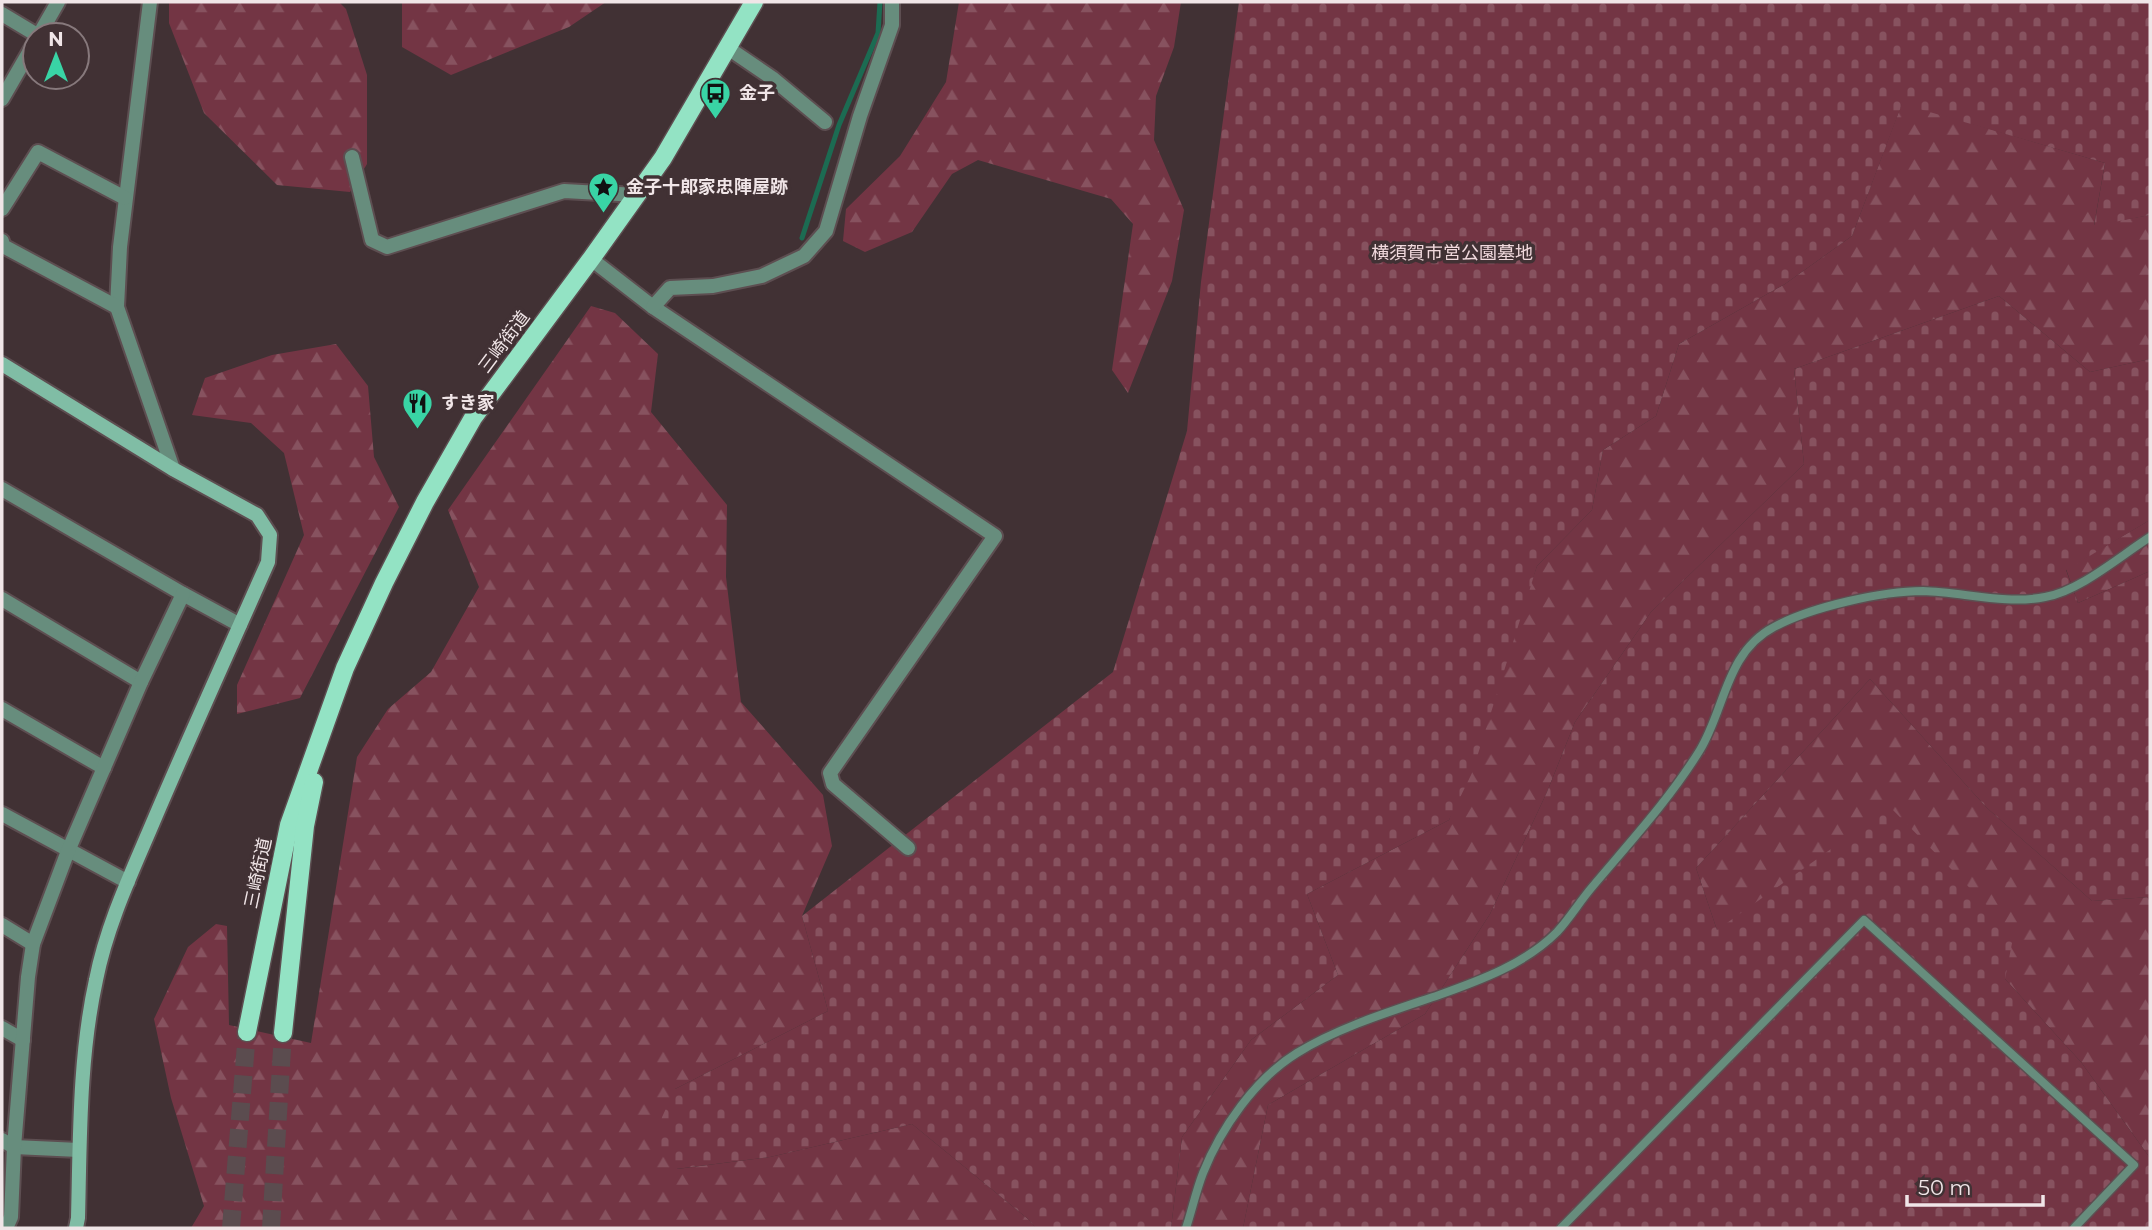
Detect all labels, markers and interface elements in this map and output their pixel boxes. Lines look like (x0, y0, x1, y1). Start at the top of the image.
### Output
north arrow (21, 21, 91, 91)
text: N (48, 28, 64, 51)
bus stop icon: 金子 (699, 76, 733, 120)
place label: 金子 (739, 82, 775, 104)
place icon: 金子十郎家忠陣屋跡 (586, 170, 620, 214)
place label: 金子十郎家忠陣屋跡 (626, 176, 788, 198)
park label: 横須賀市営公園墓地 (1371, 242, 1533, 264)
street label: 三崎街道 (474, 307, 534, 377)
restaurant icon: すき家 (401, 386, 435, 430)
place label: すき家 (441, 392, 495, 414)
street label: 三崎街道 (240, 835, 276, 911)
scale bar (1907, 1164, 2044, 1208)
text: 50 m (1918, 1175, 1972, 1200)

